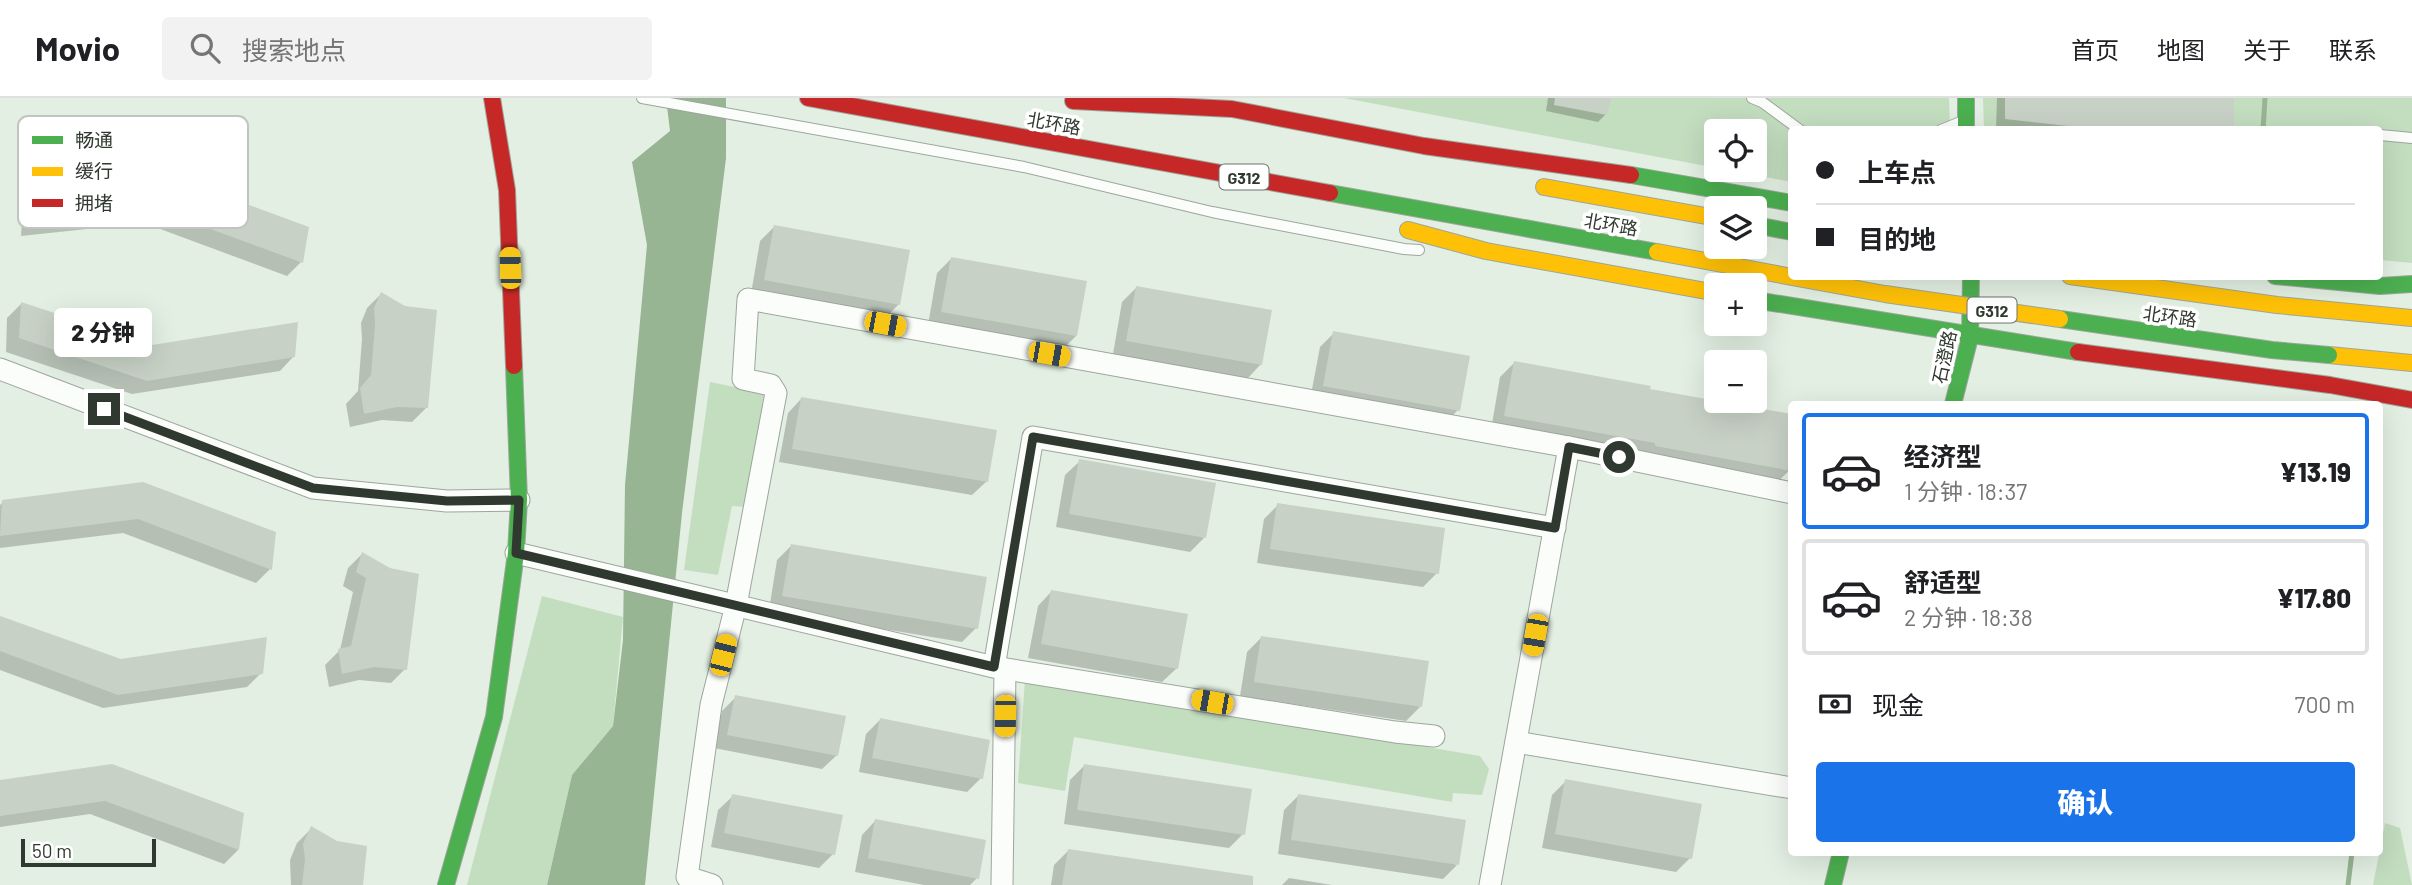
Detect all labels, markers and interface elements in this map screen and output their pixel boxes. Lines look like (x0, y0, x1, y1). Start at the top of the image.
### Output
search box (162, 17, 652, 80)
text: Movio (35, 28, 120, 68)
icon: search (186, 29, 224, 67)
text: 搜索地点 (242, 34, 346, 65)
text: 首页 (2071, 35, 2119, 64)
text: 地图 (2157, 35, 2205, 64)
text: 关于 (2243, 35, 2291, 64)
text: 联系 (2329, 35, 2377, 64)
street label: 北环路 (1026, 107, 1082, 139)
legend (18, 116, 248, 228)
map controls (1704, 119, 1767, 413)
button: locate (1704, 119, 1767, 182)
text: 畅通 (75, 128, 113, 151)
text: 上车点 (1858, 156, 1936, 187)
text: 缓行 (75, 159, 113, 182)
road number: G312 (1220, 164, 1268, 190)
text: 拥堵 (75, 191, 113, 214)
button: layers (1704, 196, 1767, 259)
street label: 北环路 (1583, 208, 1639, 240)
text: 目的地 (1858, 223, 1936, 254)
car (499, 247, 522, 289)
button: + (1704, 273, 1767, 336)
road number: G312 (1968, 298, 2016, 322)
street label: 北环路 (2142, 301, 2198, 331)
callout: 2 分钟 (55, 308, 153, 356)
car (863, 310, 908, 338)
text: 2 分钟 (71, 318, 135, 346)
street label: 石澄路 (1928, 328, 1960, 386)
car (1027, 340, 1072, 368)
button: − (1704, 350, 1767, 413)
route end (88, 393, 120, 425)
icon: car (1820, 440, 1883, 503)
text: 经济型 (1904, 440, 1982, 471)
route start (1603, 441, 1635, 473)
text: ¥13.19 (2280, 456, 2351, 487)
text: 1 分钟 · 18:37 (1904, 477, 2027, 505)
icon: car (1820, 566, 1883, 629)
text: 舒适型 (1904, 566, 1982, 597)
text: ¥17.80 (2277, 582, 2351, 613)
text: 2 分钟 · 18:38 (1904, 603, 2033, 631)
car (1522, 612, 1549, 658)
car (708, 632, 739, 678)
icon: cash (1816, 685, 1854, 723)
car (1190, 688, 1235, 716)
text: 现金 (1872, 689, 1924, 720)
text: 700 m (2295, 690, 2355, 718)
car (995, 695, 1016, 737)
button: 确认 (1816, 762, 2355, 842)
scale bar (21, 836, 156, 868)
text: 50 m (32, 839, 72, 862)

